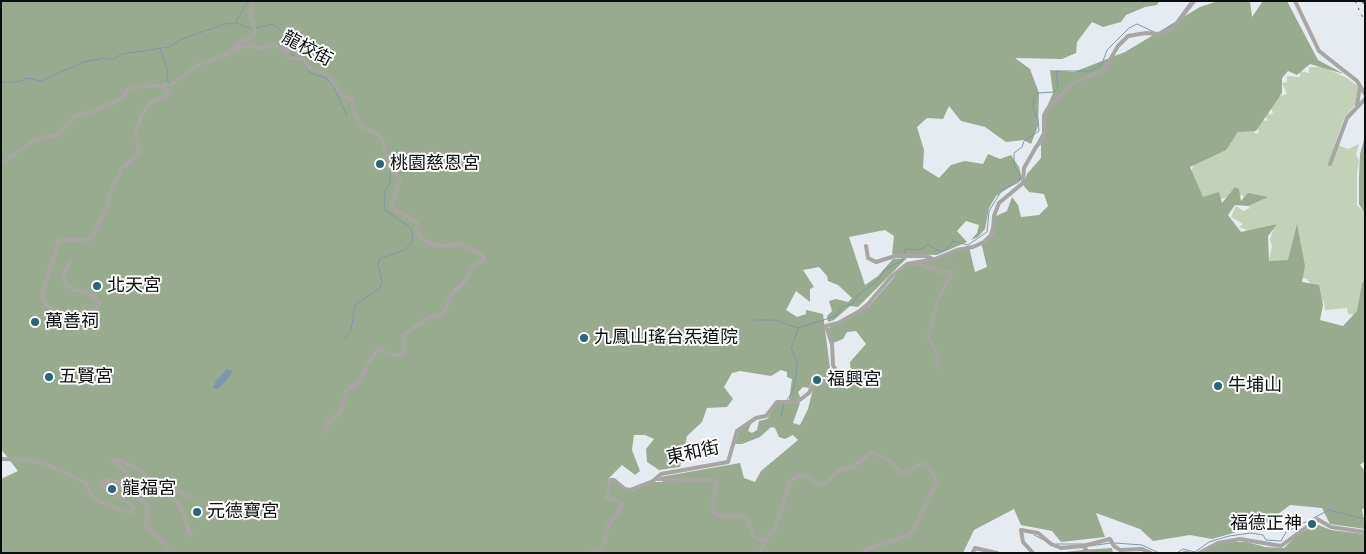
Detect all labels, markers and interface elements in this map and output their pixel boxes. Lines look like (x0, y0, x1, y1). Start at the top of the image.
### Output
street label: 龍校街 (278, 27, 336, 71)
place label: 桃園慈恩宮 (390, 153, 480, 175)
marker: 桃園慈恩宮 (374, 158, 386, 170)
place label: 北天宮 (107, 275, 161, 297)
marker: 北天宮 (91, 280, 103, 292)
place label: 萬善祠 (45, 311, 99, 333)
marker: 萬善祠 (29, 316, 41, 328)
place label: 九鳳山瑤台炁道院 (594, 327, 738, 349)
marker: 九鳳山瑤台炁道院 (578, 332, 590, 344)
place label: 五賢宮 (59, 366, 113, 388)
place label: 福興宮 (827, 369, 881, 391)
marker: 五賢宮 (43, 371, 55, 383)
marker: 福興宮 (811, 374, 823, 386)
place label: 牛埔山 (1228, 375, 1282, 397)
marker: 牛埔山 (1212, 380, 1224, 392)
street label: 東和街 (664, 437, 722, 469)
place label: 龍福宮 (122, 478, 176, 500)
marker: 龍福宮 (106, 483, 118, 495)
place label: 元德寶宮 (207, 501, 279, 523)
marker: 元德寶宮 (191, 506, 203, 518)
place label: 福德正神 (1230, 513, 1302, 535)
marker: 福德正神 (1306, 518, 1318, 530)

